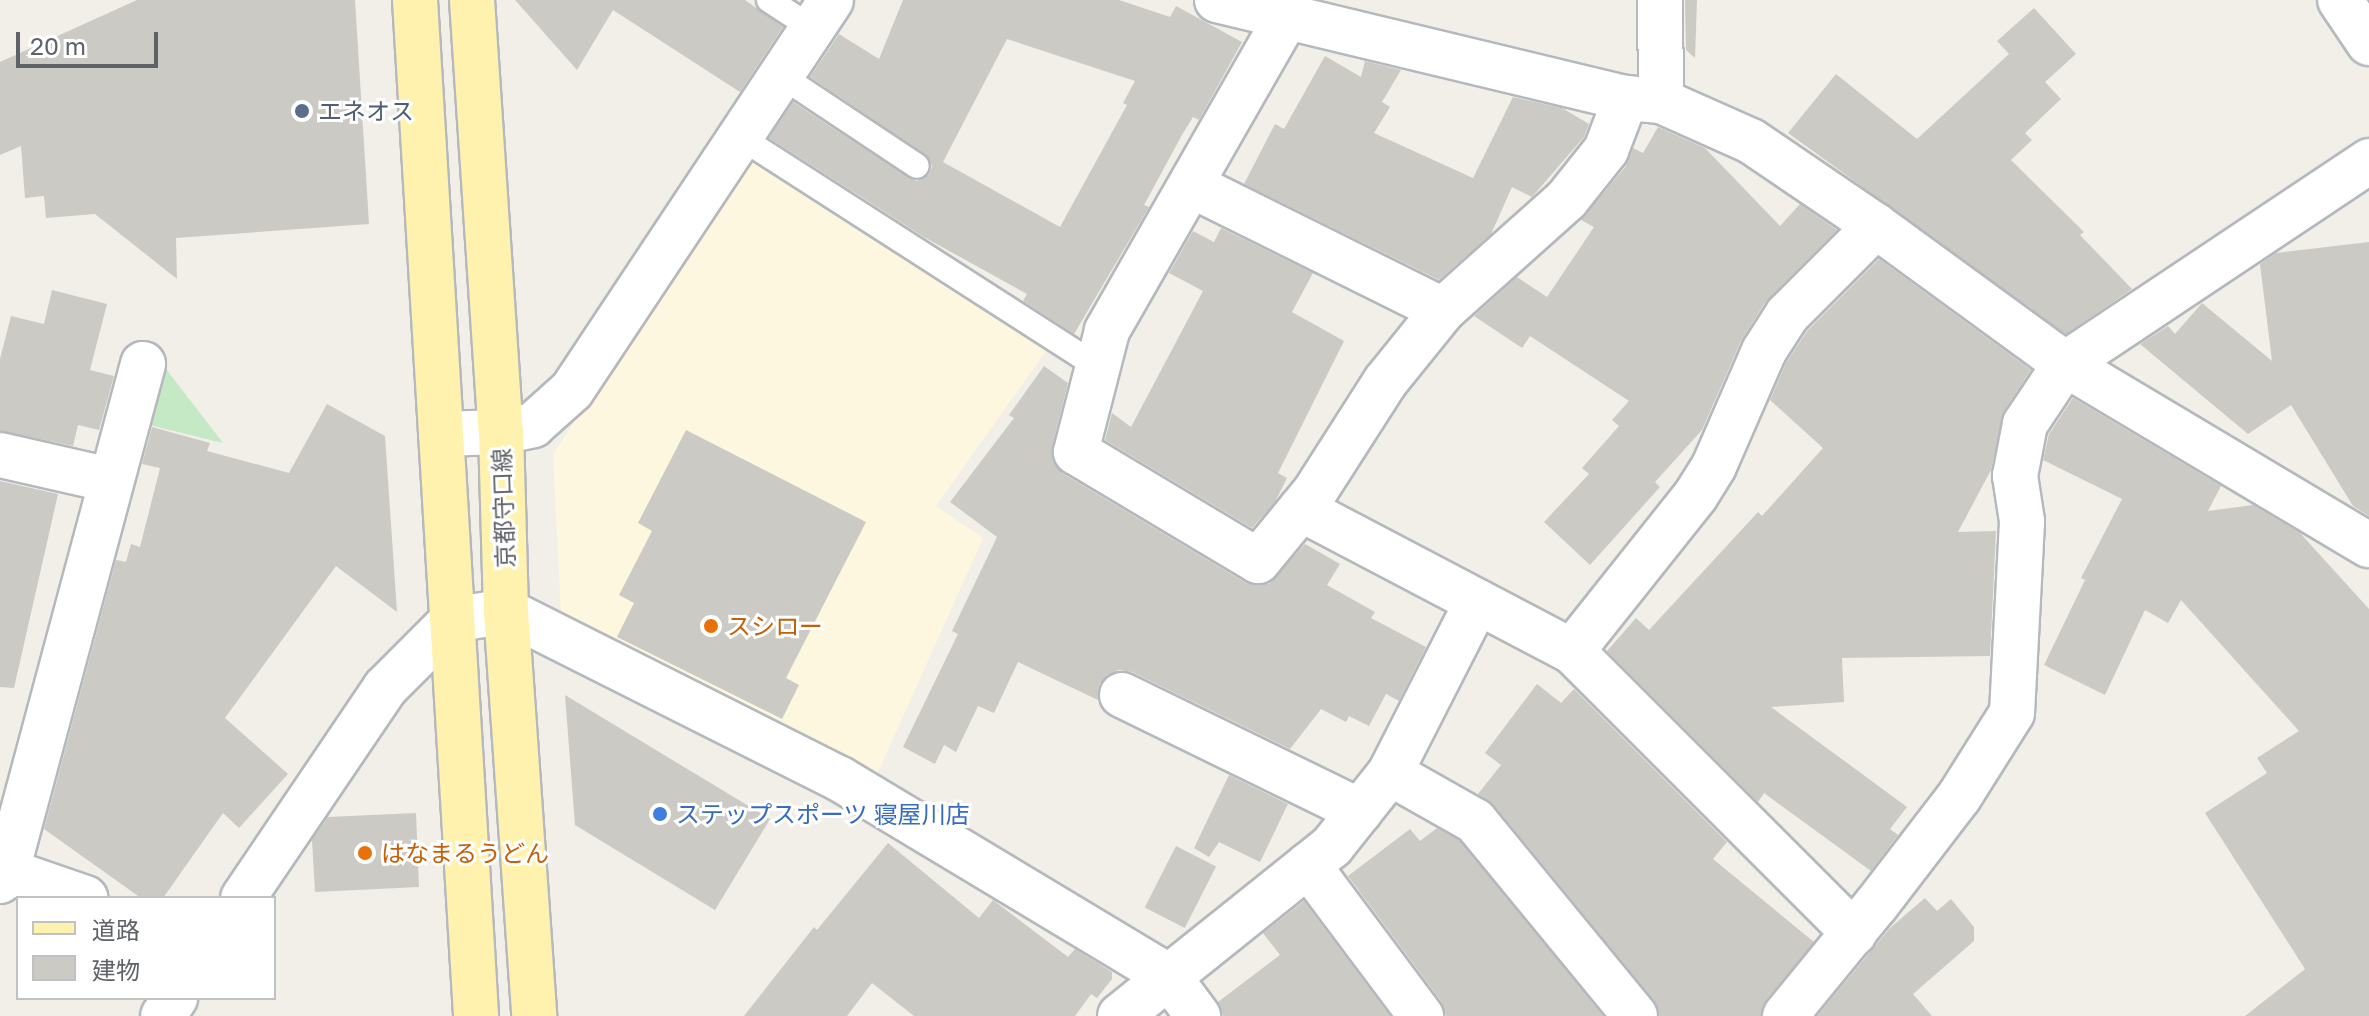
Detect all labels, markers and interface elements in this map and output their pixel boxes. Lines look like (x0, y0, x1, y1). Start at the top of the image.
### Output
scale bar (20, 16, 162, 66)
text: 20 m (30, 31, 86, 60)
place label: エネオス (318, 97, 414, 125)
marker: エネオス (293, 102, 311, 120)
street label: 京都守口線 (487, 448, 519, 568)
place label: スシロー (727, 612, 823, 640)
marker: スシロー (702, 617, 720, 635)
place label: ステップスポーツ 寝屋川店 (676, 800, 970, 828)
marker: ステップスポーツ 寝屋川店 (651, 805, 669, 823)
place label: はなまるうどん (381, 839, 549, 867)
marker: はなまるうどん (356, 844, 374, 862)
legend (16, 896, 276, 1000)
text: 道路 (92, 915, 140, 944)
text: 建物 (92, 955, 140, 984)

